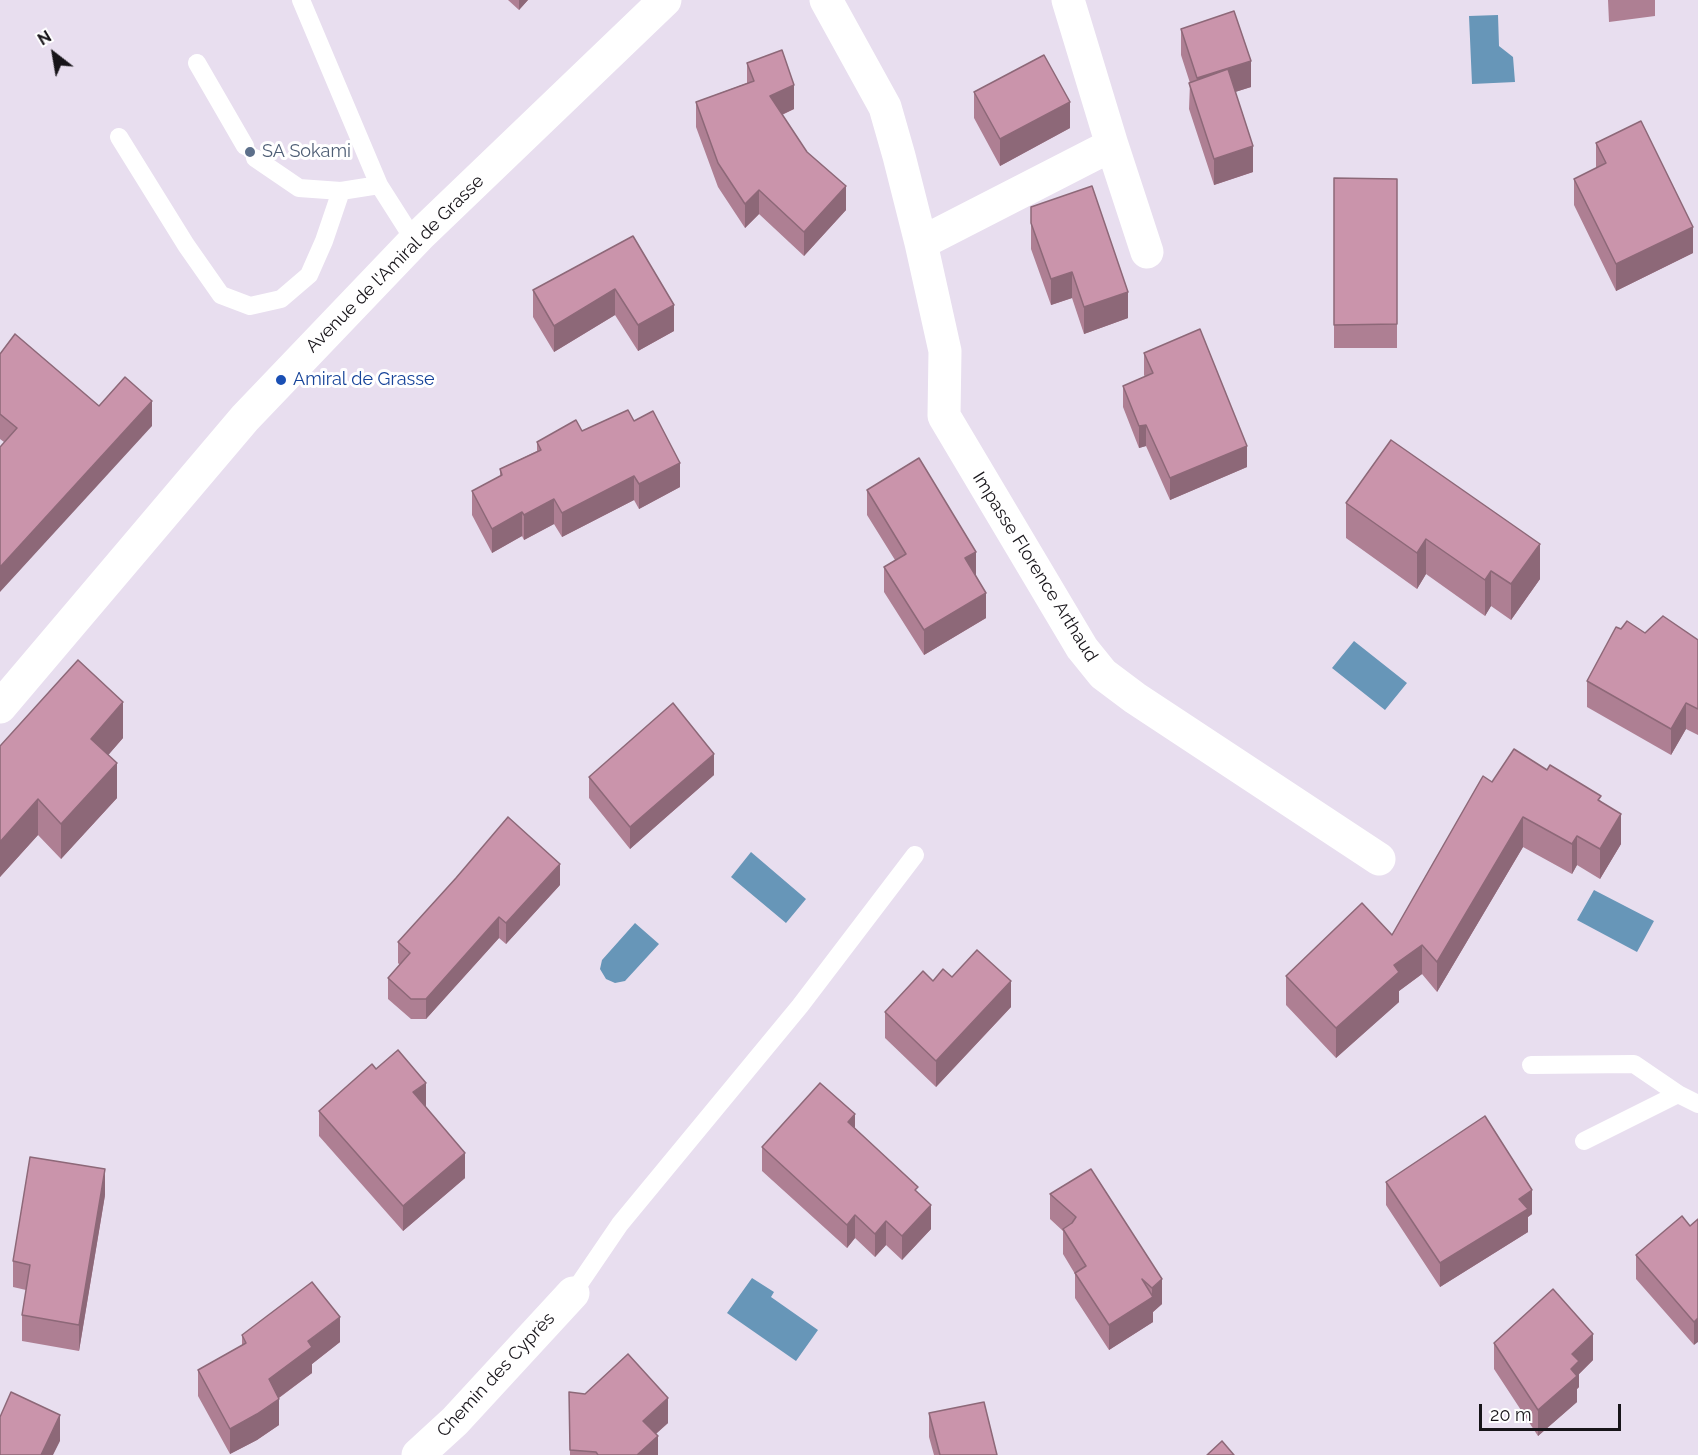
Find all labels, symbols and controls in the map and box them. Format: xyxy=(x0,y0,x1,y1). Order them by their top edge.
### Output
north arrow xyxy=(24,24,84,84)
text: N xyxy=(34,27,55,49)
place label: SA Sokami xyxy=(262,141,351,163)
marker: SA Sokami xyxy=(243,145,257,159)
street label: Avenue de l'Amiral de Grasse xyxy=(302,171,488,357)
place label: Amiral de Grasse xyxy=(293,369,434,391)
marker: Amiral de Grasse xyxy=(274,373,288,387)
street label: Impasse Florence Arthaud xyxy=(968,468,1102,666)
street label: Chemin des Cyprès xyxy=(433,1308,559,1442)
scale bar xyxy=(1482,1392,1624,1430)
text: 20 m xyxy=(1490,1404,1532,1425)

